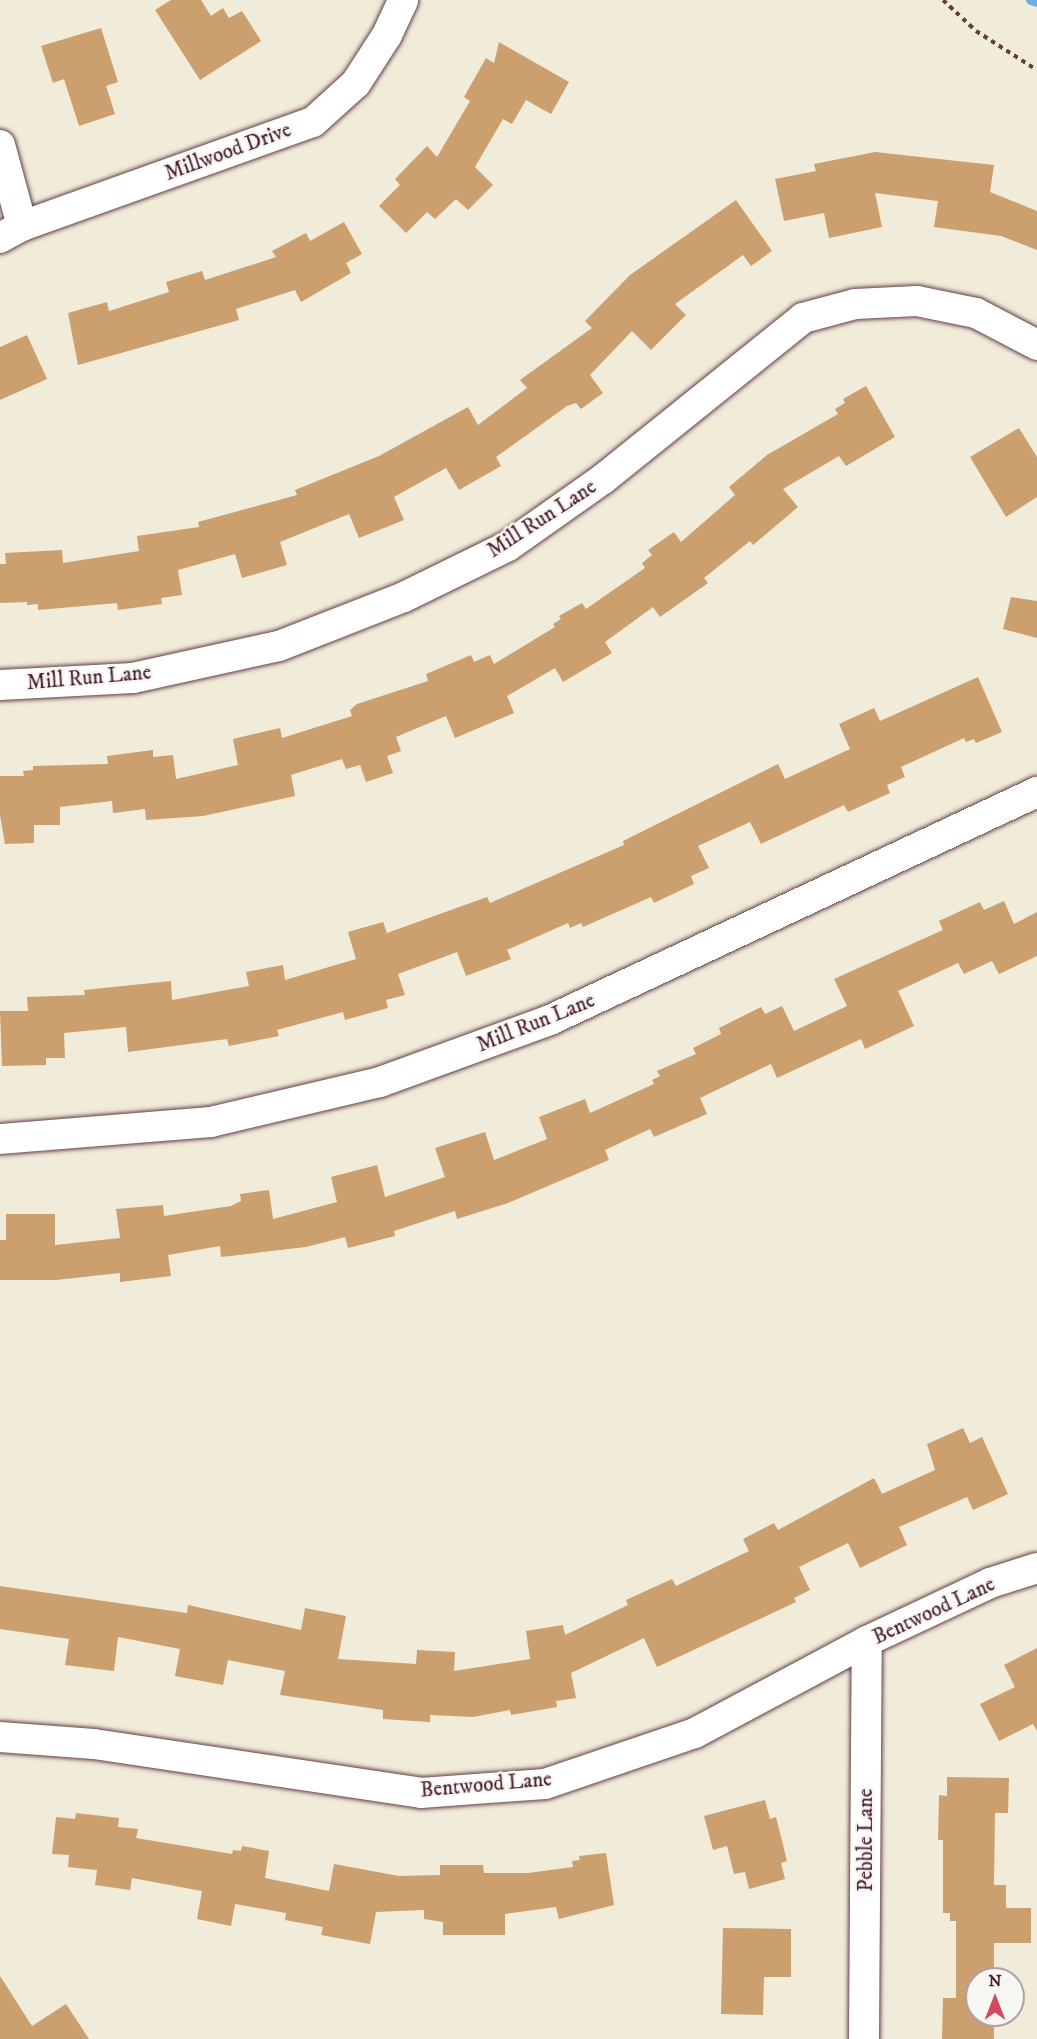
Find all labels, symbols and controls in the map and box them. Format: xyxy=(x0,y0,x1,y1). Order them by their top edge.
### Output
street label: Millwood Drive xyxy=(161,117,295,187)
street label: Mill Run Lane xyxy=(483,474,601,564)
street label: Mill Run Lane xyxy=(26,660,152,696)
street label: Mill Run Lane xyxy=(473,988,599,1058)
street label: Bentwood Lane xyxy=(869,1572,999,1650)
street label: Bentwood Lane xyxy=(419,1767,553,1803)
street label: Pebble Lane xyxy=(853,1788,879,1892)
north arrow xyxy=(965,1967,1025,2027)
text: N xyxy=(988,1971,1002,1991)

